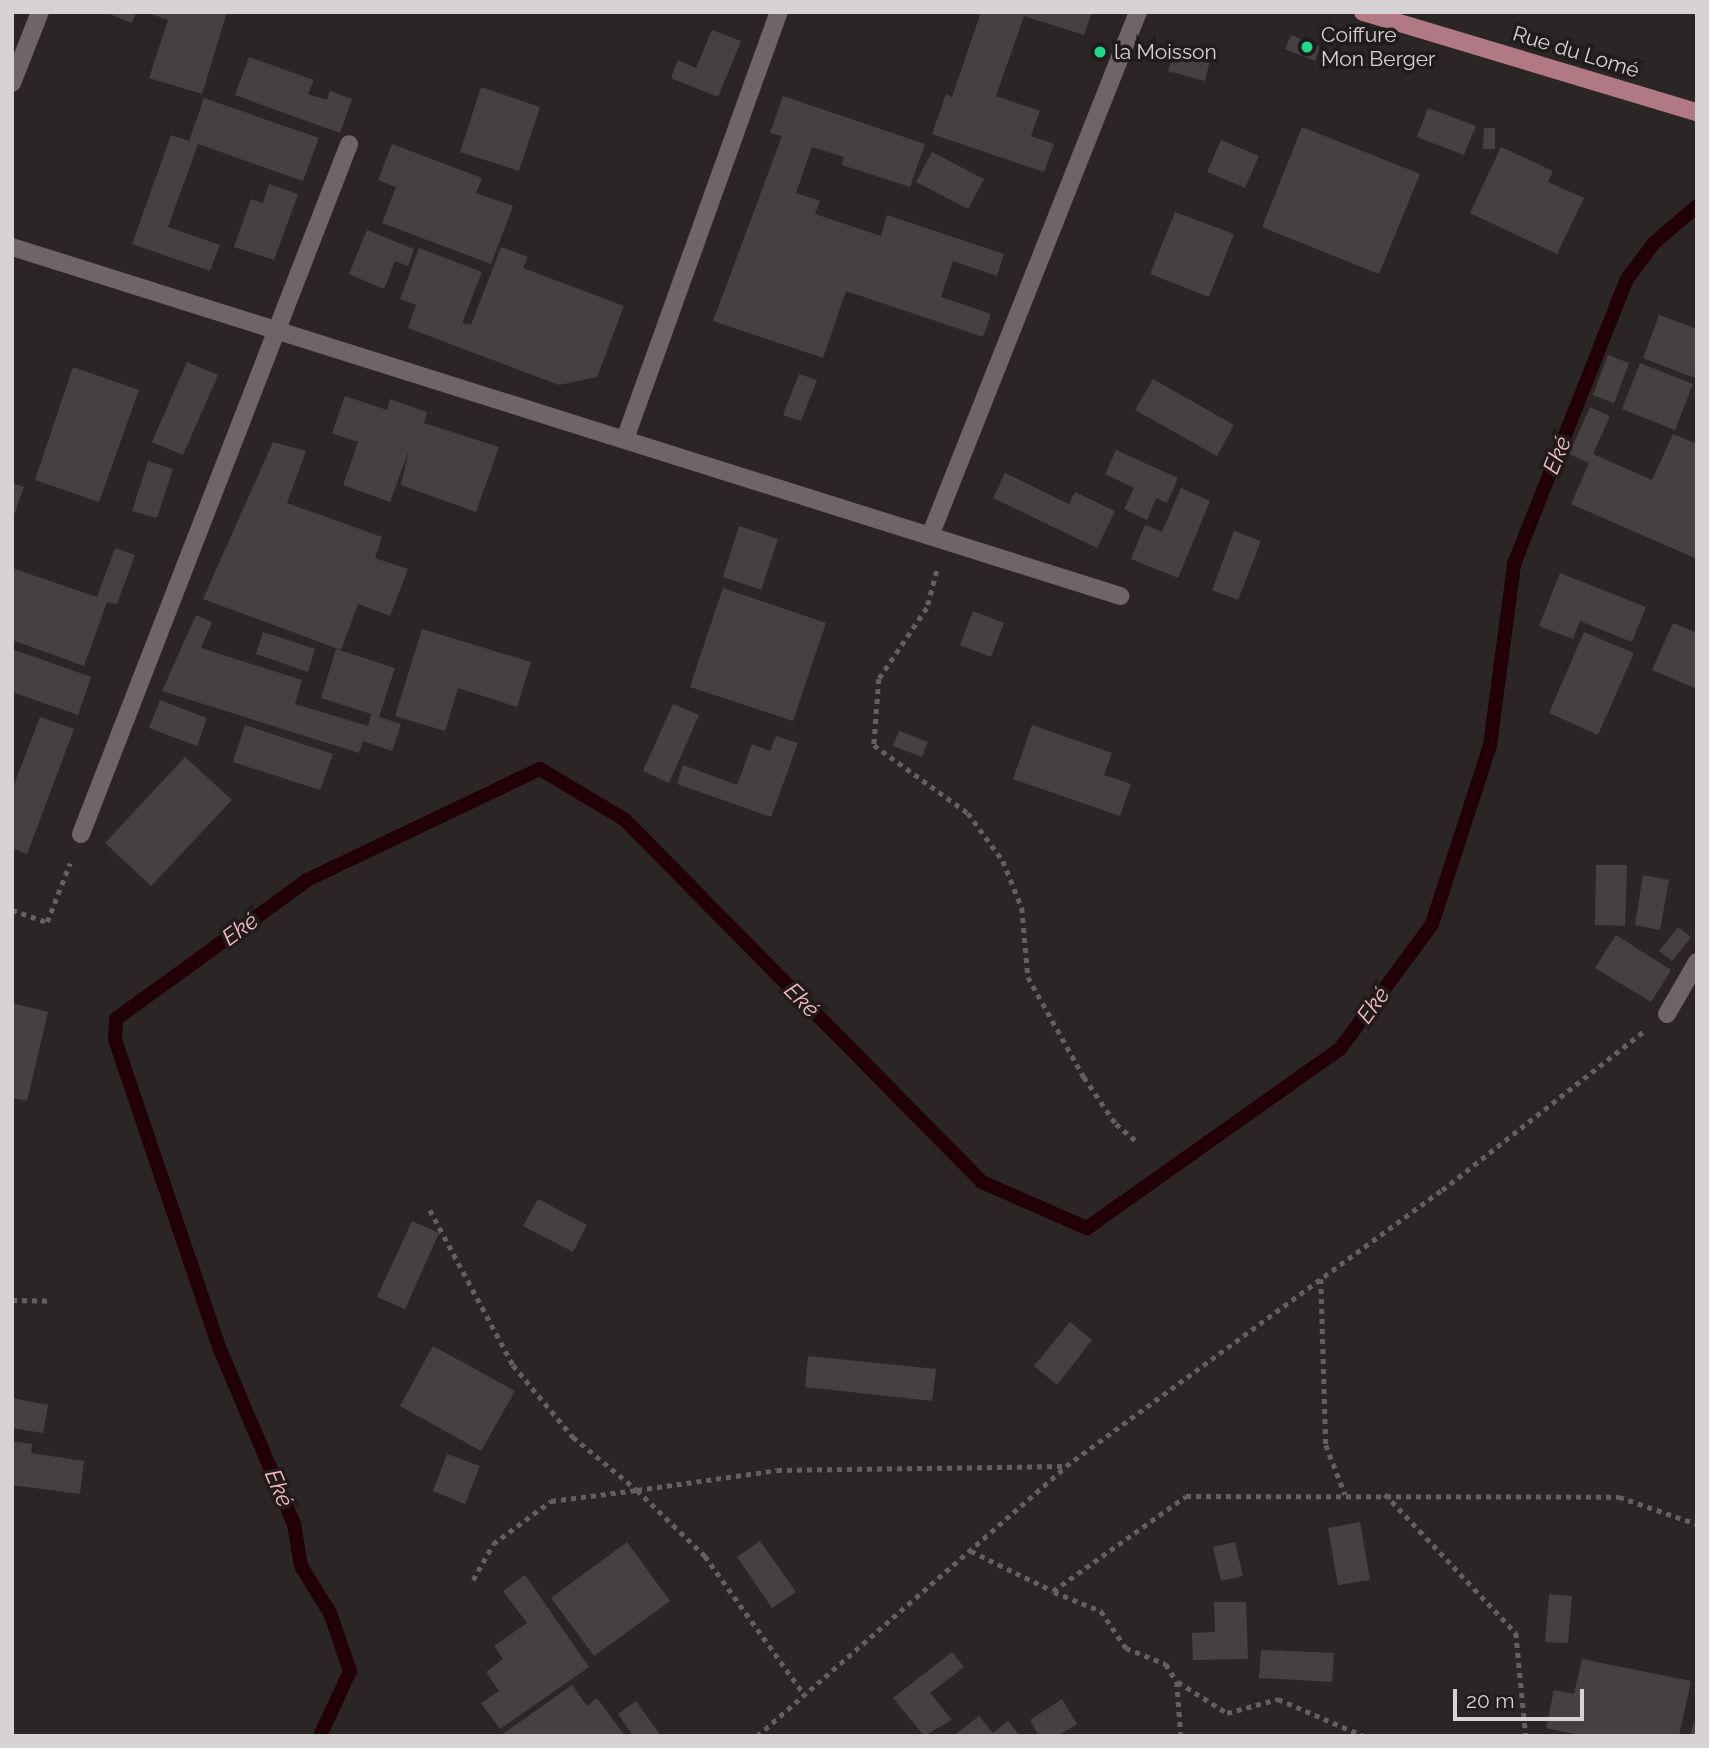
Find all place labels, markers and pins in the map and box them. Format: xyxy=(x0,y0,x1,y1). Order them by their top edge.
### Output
place label: Coiffure Mon Berger xyxy=(1321,22,1435,72)
place label: la Moisson xyxy=(1114,39,1217,65)
marker: Coiffure Mon Berger xyxy=(1299,39,1315,55)
marker: la Moisson xyxy=(1092,44,1108,60)

